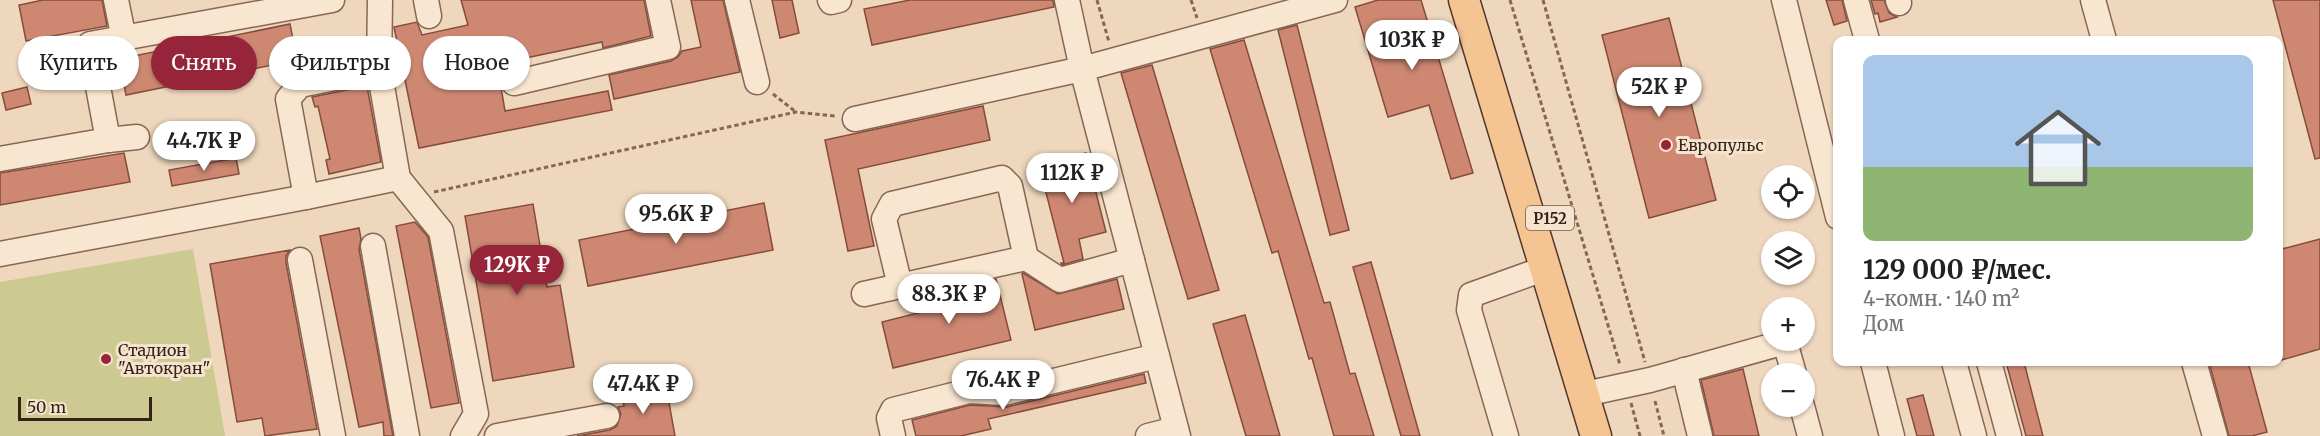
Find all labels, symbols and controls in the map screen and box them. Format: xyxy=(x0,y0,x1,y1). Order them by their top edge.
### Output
pin: 103K ₽ xyxy=(1363,20,1461,71)
text: 103K ₽ xyxy=(1379,27,1445,52)
chip: Купить xyxy=(18,36,139,90)
chip: Снять xyxy=(151,36,257,90)
chip: Фильтры xyxy=(269,36,411,90)
chip: Новое xyxy=(423,36,530,90)
pin: 52K ₽ xyxy=(1617,67,1701,118)
text: 52K ₽ xyxy=(1631,74,1687,99)
icon: home xyxy=(2004,94,2112,202)
pin: 44.7K ₽ xyxy=(149,121,259,172)
text: 44.7K ₽ xyxy=(166,128,242,153)
place label: Европульс xyxy=(1678,135,1764,155)
marker: Европульс xyxy=(1659,138,1673,152)
pin: 112K ₽ xyxy=(1023,153,1121,204)
text: 112K ₽ xyxy=(1040,160,1104,185)
map controls xyxy=(1761,165,1815,417)
button: locate xyxy=(1761,165,1815,219)
pin: 95.6K ₽ xyxy=(621,194,731,245)
text: 95.6K ₽ xyxy=(639,201,713,226)
road number: Р152 xyxy=(1526,206,1574,230)
button: layers xyxy=(1761,231,1815,285)
pin: 129K ₽ xyxy=(468,245,566,296)
text: 129K ₽ xyxy=(484,252,550,277)
text: 129 000 ₽/мес. xyxy=(1863,253,2052,286)
pin: 88.3K ₽ xyxy=(894,274,1004,325)
text: 88.3K ₽ xyxy=(911,281,987,306)
text: 4-комн. · 140 m² xyxy=(1863,286,2019,311)
button: + xyxy=(1761,297,1815,351)
text: Дом xyxy=(1863,311,1904,336)
place label: Стадион "Автокран" xyxy=(118,340,210,378)
marker: Стадион "Автокран" xyxy=(99,352,113,366)
pin: 76.4K ₽ xyxy=(948,360,1058,411)
button: − xyxy=(1761,363,1815,417)
pin: 47.4K ₽ xyxy=(588,364,698,415)
text: 76.4K ₽ xyxy=(966,367,1040,392)
text: 47.4K ₽ xyxy=(607,371,679,396)
scale bar xyxy=(18,394,152,422)
text: 50 m xyxy=(27,397,66,417)

